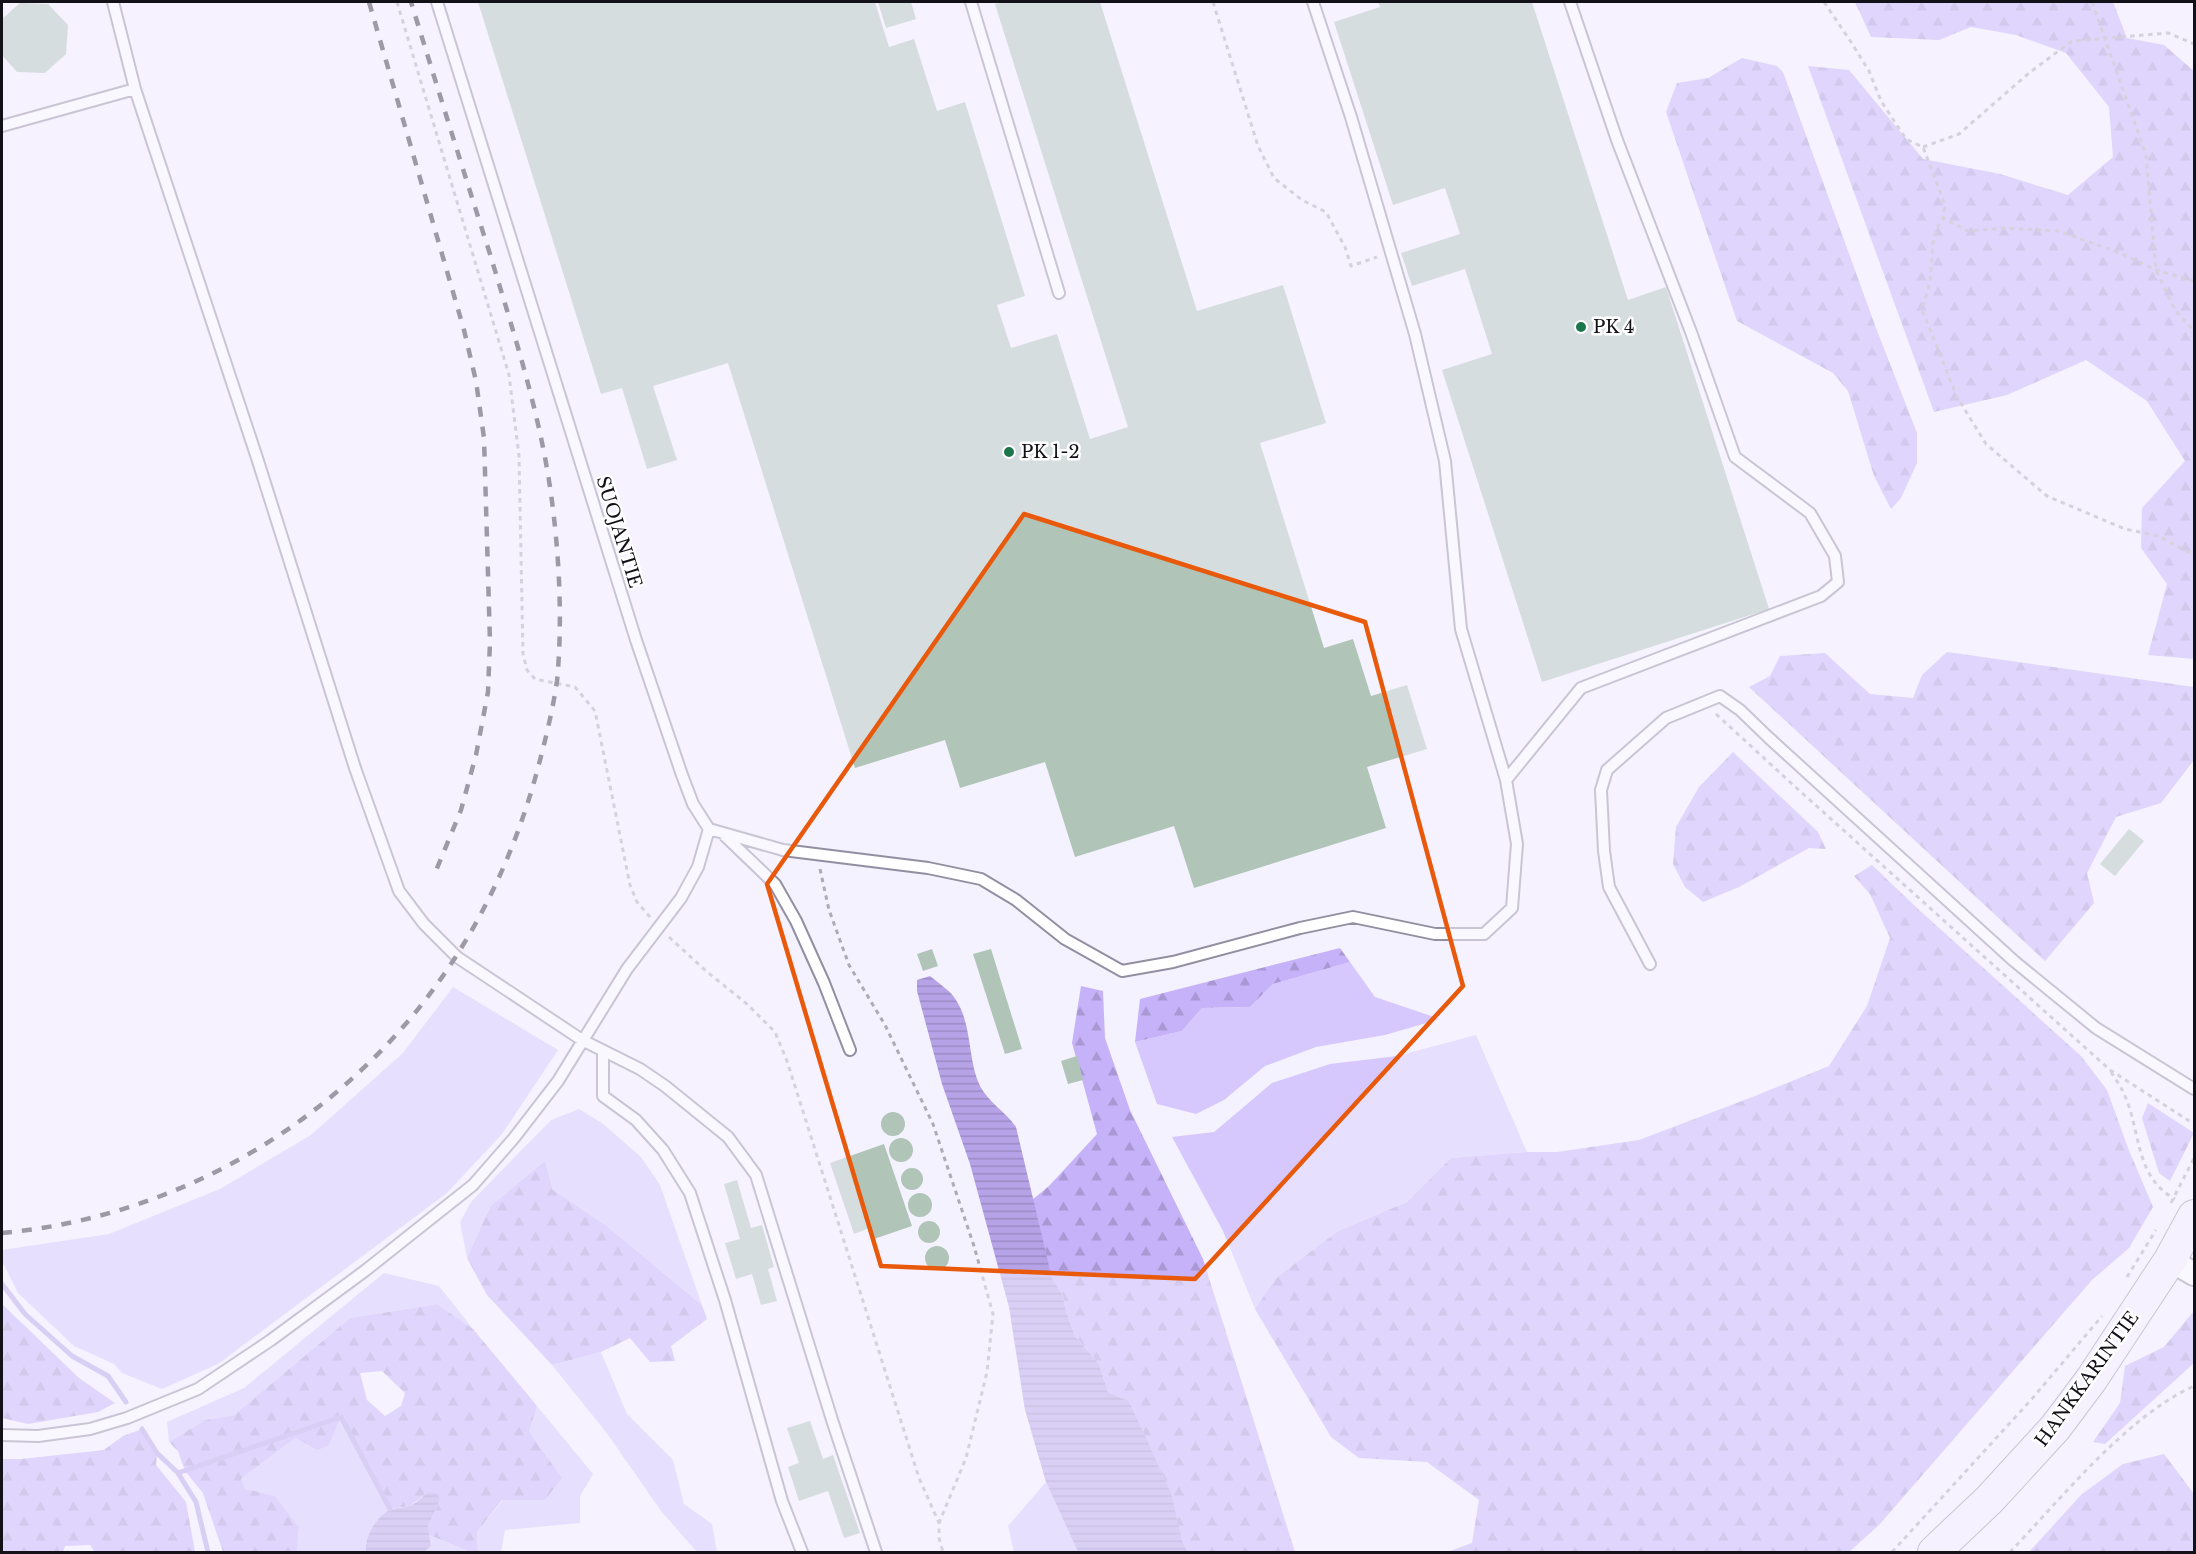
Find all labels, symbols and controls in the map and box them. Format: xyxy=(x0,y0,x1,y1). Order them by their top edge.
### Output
place label: PK 4 xyxy=(1593,316,1635,338)
marker: PK 4 xyxy=(1574,320,1588,334)
place label: PK 1-2 xyxy=(1021,441,1080,463)
marker: PK 1-2 xyxy=(1002,445,1016,459)
street label: SUOJANTIE xyxy=(592,473,646,591)
street label: HANKKARINTIE xyxy=(2031,1307,2143,1451)

